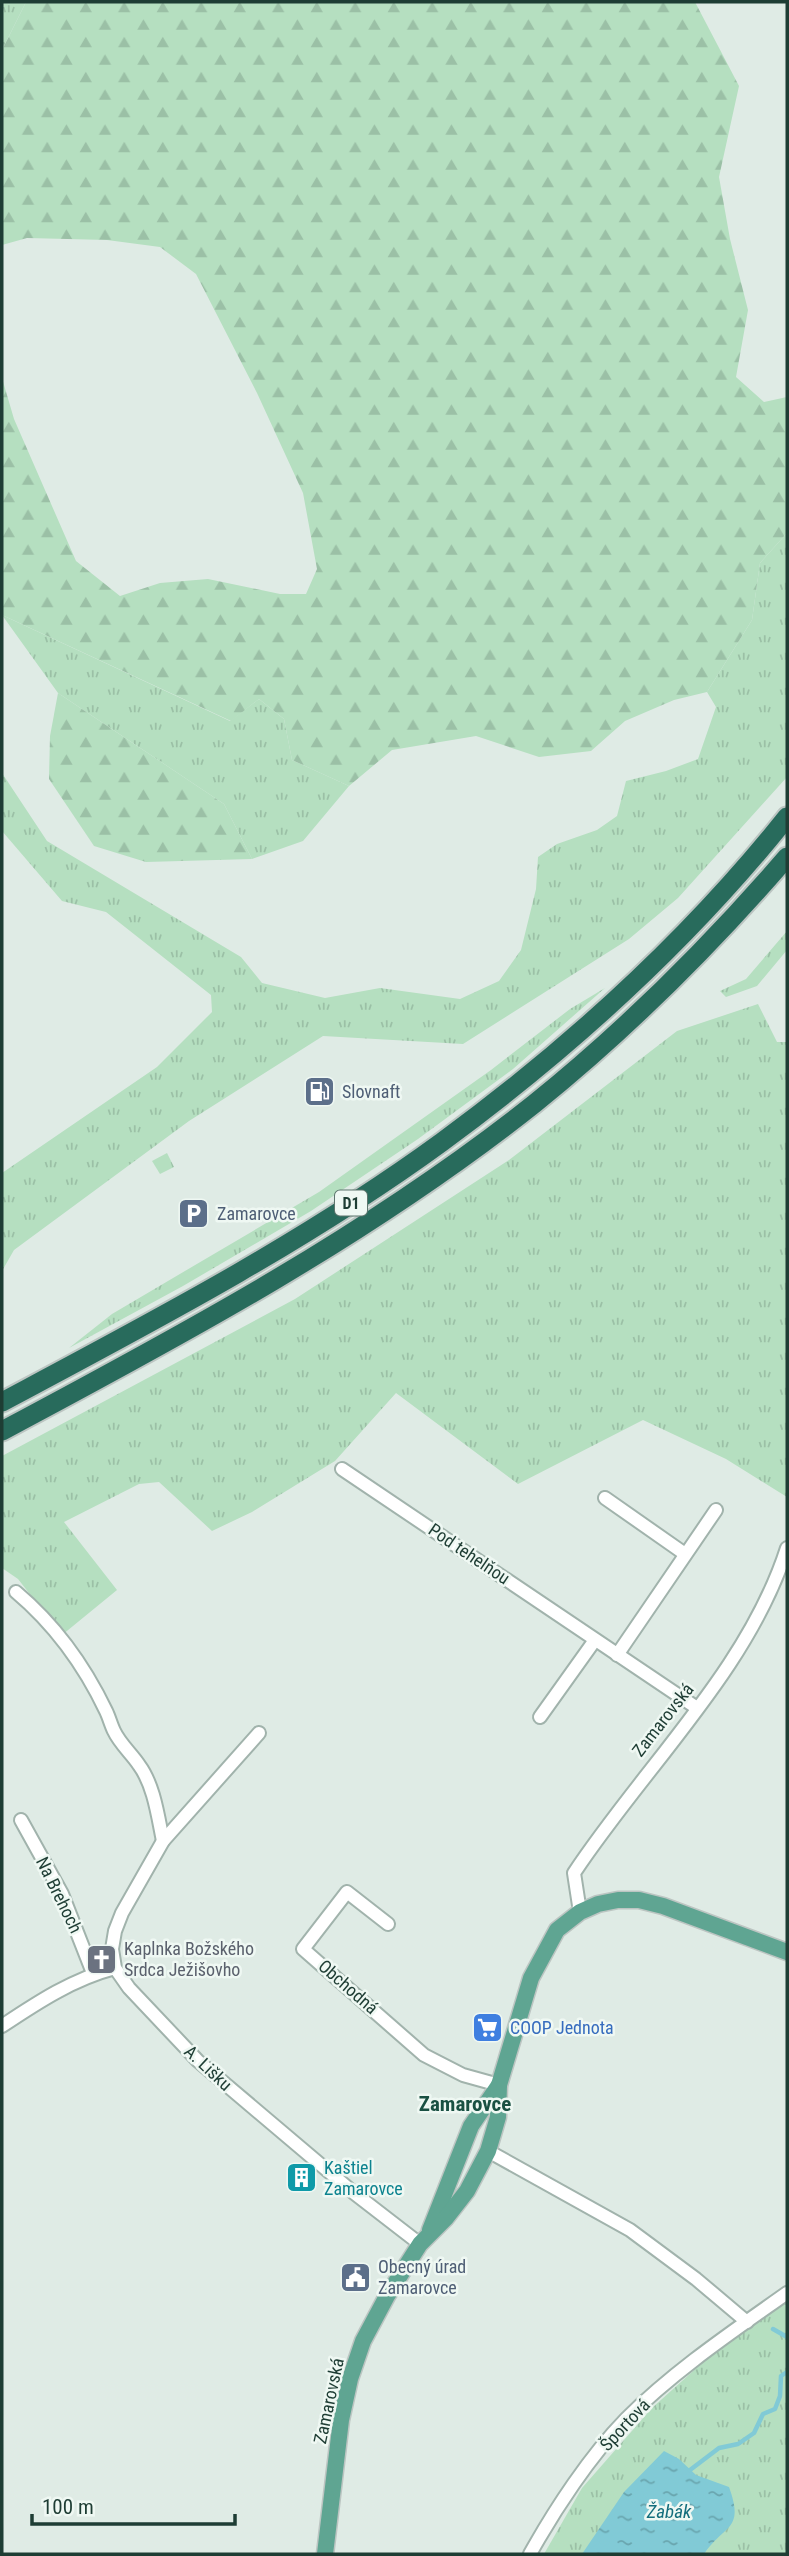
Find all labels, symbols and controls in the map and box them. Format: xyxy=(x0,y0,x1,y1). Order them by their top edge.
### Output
fuel station icon: Slovnaft xyxy=(302,1075,336,1109)
place label: Slovnaft xyxy=(342,1081,400,1102)
road number: D1 xyxy=(335,1190,367,1216)
parking icon: Zamarovce xyxy=(177,1197,211,1231)
place label: Zamarovce xyxy=(217,1203,296,1224)
street label: Pod tehelňou xyxy=(425,1519,514,1588)
street label: Zamarovská xyxy=(628,1679,698,1760)
street label: Na Brehoch xyxy=(32,1853,87,1936)
place label: Kaplnka Božského Srdca Ježišovho xyxy=(124,1938,254,1980)
church icon: Kaplnka Božského Srdca Ježišovho xyxy=(84,1942,118,1976)
street label: Obchodná xyxy=(314,1955,382,2018)
supermarket icon: COOP Jednota xyxy=(470,2011,504,2045)
place label: COOP Jednota xyxy=(510,2017,614,2038)
street label: A. Lišku xyxy=(180,2041,236,2095)
district label: Zamarovce xyxy=(419,2092,511,2116)
place label: Kaštiel Zamarovce xyxy=(324,2157,403,2199)
building icon: Kaštiel Zamarovce xyxy=(284,2161,318,2195)
place label: Obecný úrad Zamarovce xyxy=(378,2256,466,2298)
public building icon: Obecný úrad Zamarovce xyxy=(338,2260,372,2294)
street label: Zamarovská xyxy=(309,2356,348,2446)
street label: Športová xyxy=(595,2394,654,2455)
scale bar xyxy=(32,2482,234,2526)
text: 100 m xyxy=(42,2495,94,2519)
water label: Žabák xyxy=(646,2500,692,2523)

